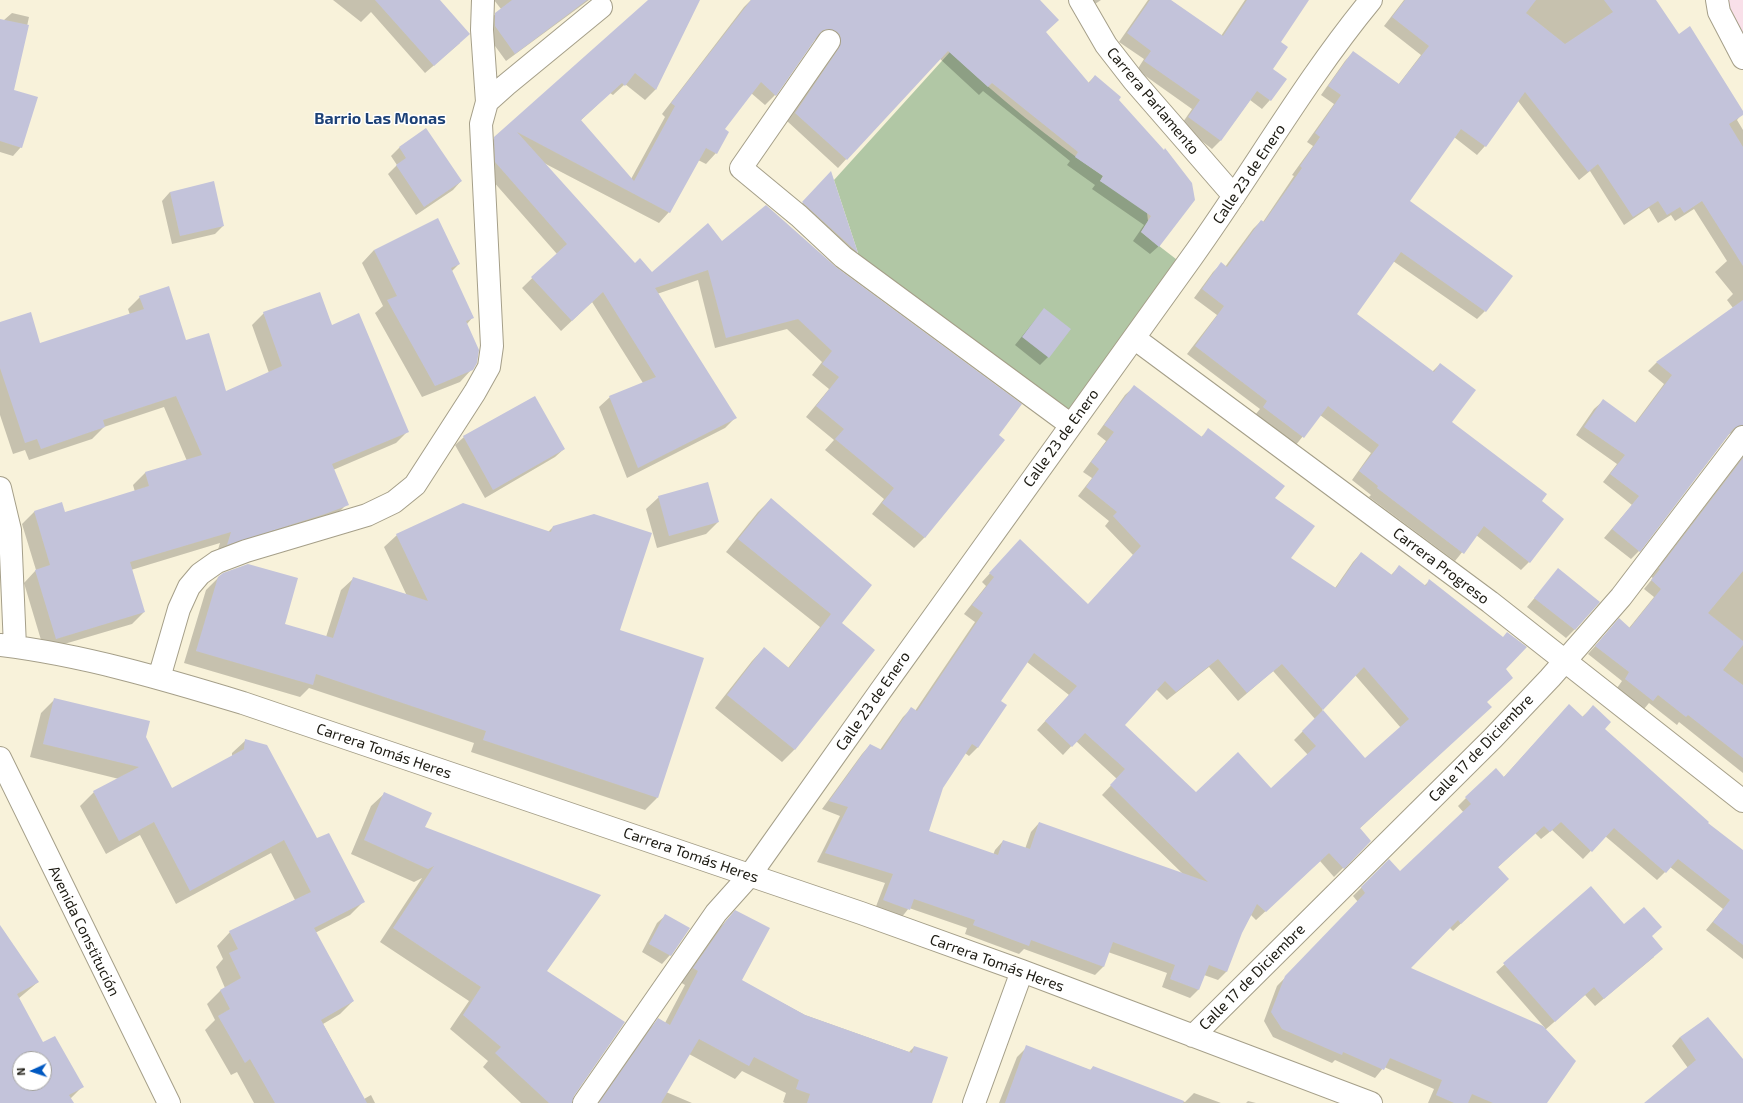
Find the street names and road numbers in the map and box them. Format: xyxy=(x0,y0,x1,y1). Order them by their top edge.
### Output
street label: Carrera Parlamento xyxy=(1103,44,1203,158)
street label: Calle 23 de Enero xyxy=(1209,121,1289,227)
street label: Calle 23 de Enero xyxy=(1019,385,1103,491)
street label: Carrera Progreso xyxy=(1389,524,1493,608)
street label: Calle 23 de Enero xyxy=(832,648,914,754)
street label: Calle 17 de Diciembre xyxy=(1425,691,1537,805)
street label: Carrera Tomás Heres xyxy=(314,719,454,783)
street label: Carrera Tomás Heres xyxy=(621,823,761,887)
street label: Avenida Constitución xyxy=(45,863,123,999)
street label: Calle 17 de Diciembre xyxy=(1195,920,1309,1034)
street label: Carrera Tomás Heres xyxy=(927,930,1067,996)

